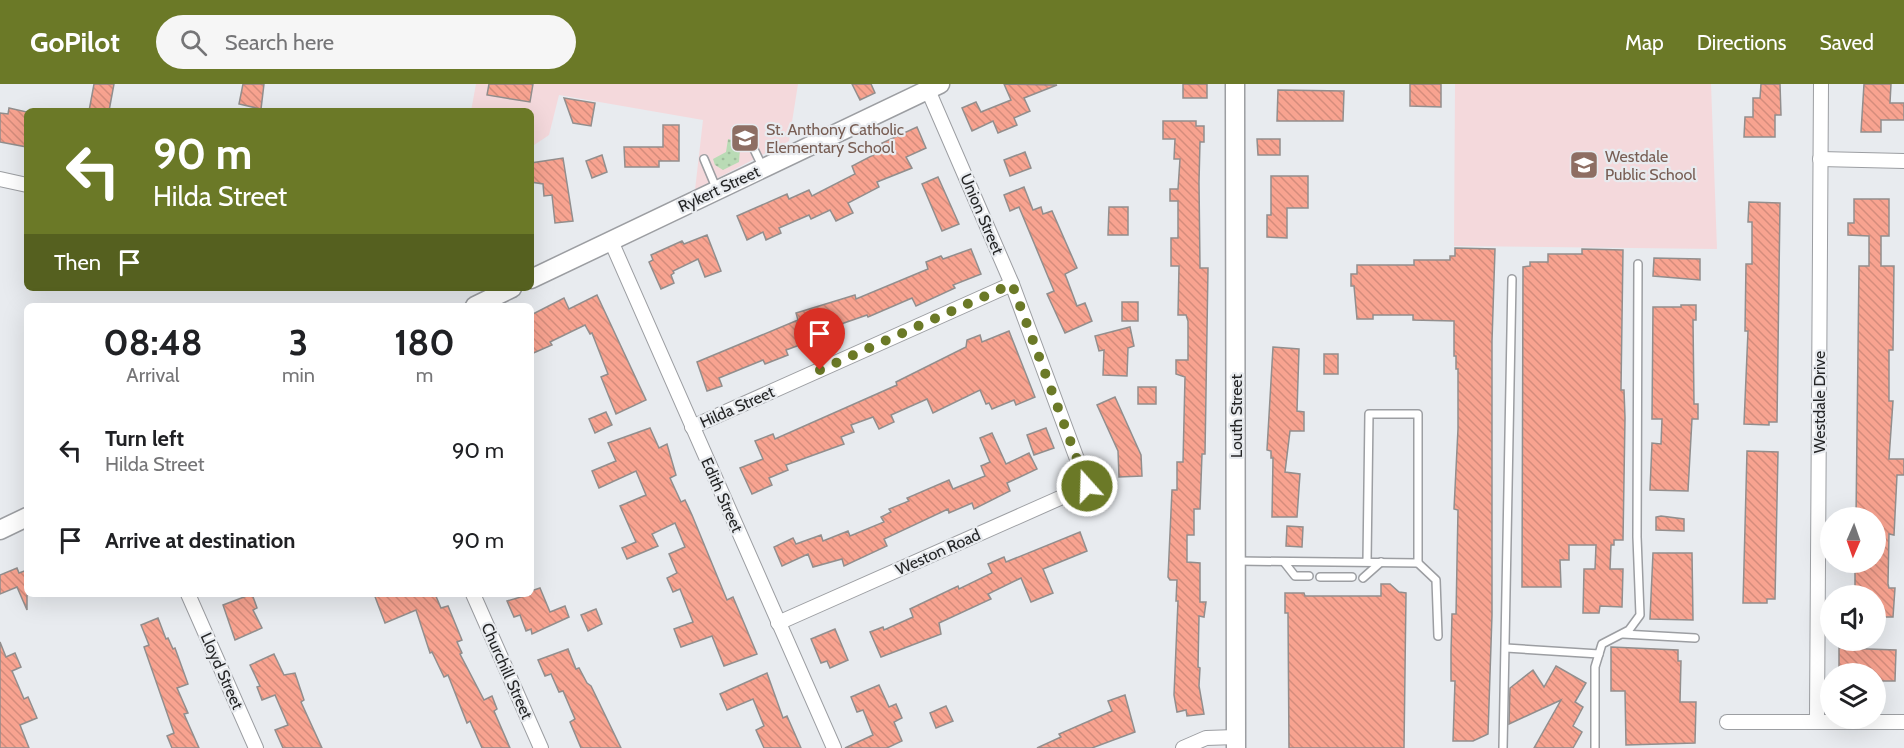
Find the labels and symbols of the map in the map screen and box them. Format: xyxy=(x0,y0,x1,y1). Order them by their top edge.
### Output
place label: St. Anthony Catholic Elementary School xyxy=(766,120,904,157)
school or university icon: St. Anthony Catholic Elementary School xyxy=(729,122,761,154)
place label: Westdale Public School xyxy=(1605,147,1696,184)
school or university icon: Westdale Public School xyxy=(1568,149,1600,181)
street label: Rykert Street xyxy=(675,162,763,216)
street label: Union Street xyxy=(956,171,1008,258)
pin xyxy=(794,308,845,370)
street label: Westdale Drive xyxy=(1810,351,1829,453)
street label: Louth Street xyxy=(1227,373,1246,458)
street label: Hilda Street xyxy=(697,382,778,432)
position arrow xyxy=(1055,454,1119,518)
street label: Edith Street xyxy=(697,455,747,536)
north arrow xyxy=(1820,507,1886,573)
street label: Weston Road xyxy=(893,525,983,579)
street label: Churchill Street xyxy=(477,620,537,723)
street label: Lloyd Street xyxy=(197,630,248,713)

